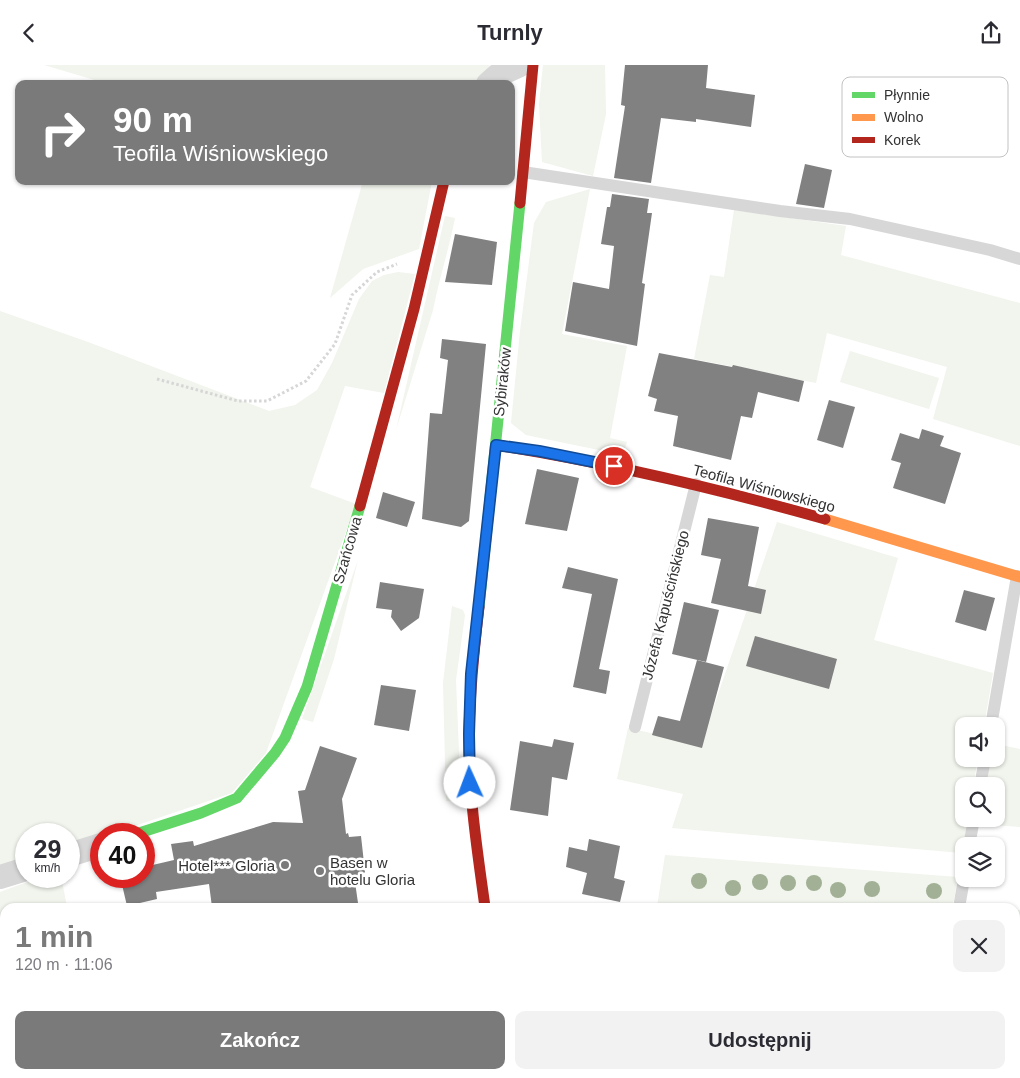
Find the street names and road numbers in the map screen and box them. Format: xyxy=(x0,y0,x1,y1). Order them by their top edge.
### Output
street label: Sybiraków xyxy=(490,347,514,417)
street label: Teofila Wiśniowskiego xyxy=(691,461,837,515)
street label: Szańcowa xyxy=(329,514,365,586)
street label: Józefa Kapuścińskiego xyxy=(638,529,692,681)

